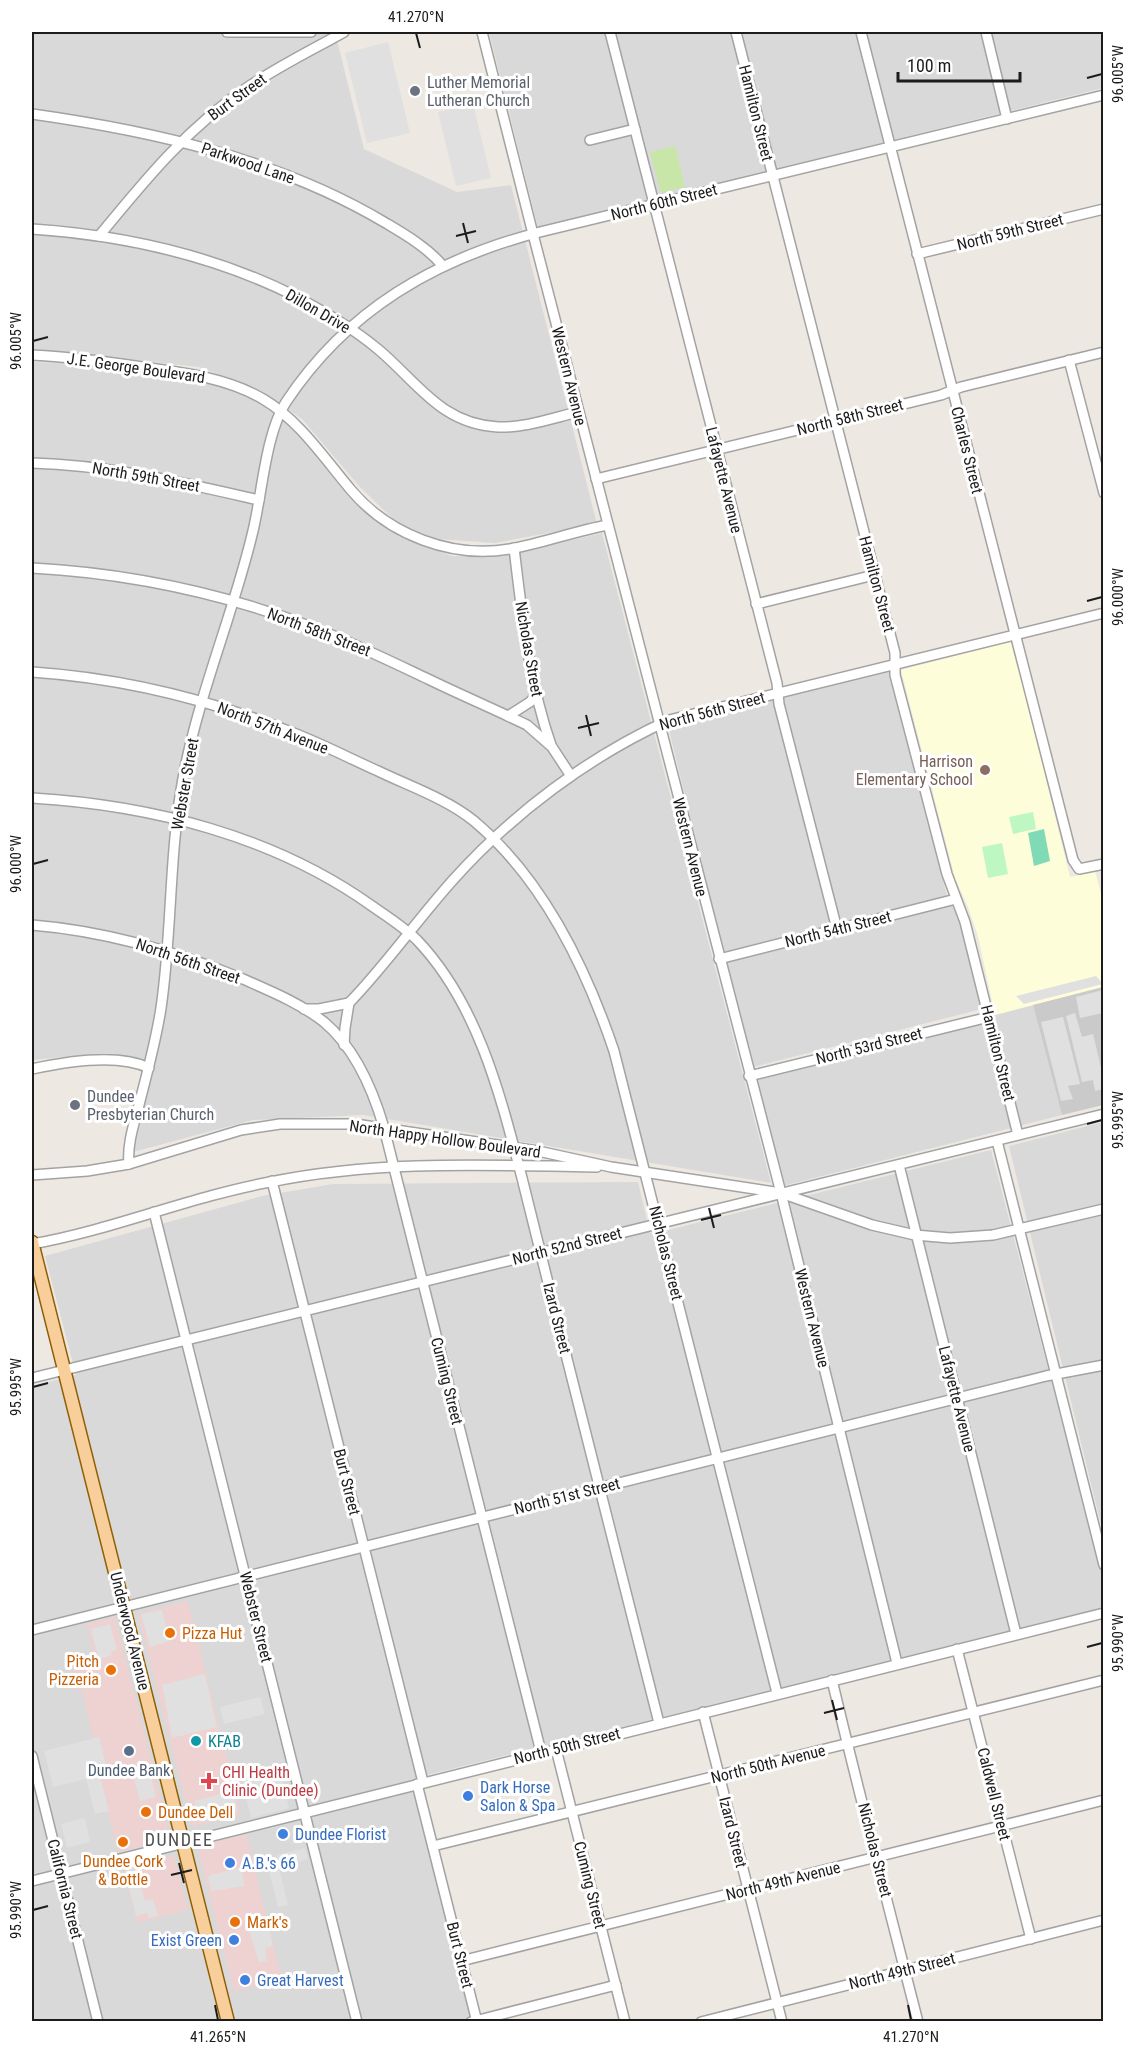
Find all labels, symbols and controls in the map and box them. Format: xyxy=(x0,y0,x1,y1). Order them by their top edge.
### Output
text: 41.270°N xyxy=(388,8,444,26)
text: 96.005°W xyxy=(1109,44,1127,103)
scale bar xyxy=(898,45,1020,83)
text: 100 m xyxy=(907,55,951,76)
street label: Hamilton Street xyxy=(735,63,777,163)
street label: Burt Street xyxy=(204,69,270,125)
place label: Luther Memorial Lutheran Church xyxy=(427,73,530,110)
marker: Luther Memorial Lutheran Church xyxy=(408,84,422,98)
street label: Parkwood Lane xyxy=(199,138,297,188)
street label: North 60th Street xyxy=(609,180,719,224)
street label: North 59th Street xyxy=(955,210,1065,254)
street label: Dillon Drive xyxy=(282,285,354,337)
text: 96.005°W xyxy=(7,311,25,370)
street label: Western Avenue xyxy=(548,325,590,427)
street label: J.E. George Boulevard xyxy=(66,349,206,387)
street label: North 58th Street xyxy=(795,395,905,439)
street label: Charles Street xyxy=(947,405,987,496)
street label: Lafayette Avenue xyxy=(702,425,746,535)
street label: North 59th Street xyxy=(91,458,201,496)
street label: Hamilton Street xyxy=(855,534,899,634)
text: 96.000°W xyxy=(1109,567,1127,626)
street label: Nicholas Street xyxy=(511,600,547,698)
street label: North 58th Street xyxy=(265,604,373,660)
street label: North 56th Street xyxy=(657,688,767,734)
street label: North 57th Avenue xyxy=(215,698,331,758)
street label: Webster Street xyxy=(168,736,202,831)
place label: Harrison Elementary School xyxy=(856,752,973,789)
marker: Harrison Elementary School xyxy=(978,763,992,777)
street label: Western Avenue xyxy=(669,796,711,898)
text: 96.000°W xyxy=(7,834,25,893)
street label: North 54th Street xyxy=(783,907,893,951)
street label: North 56th Street xyxy=(133,934,243,988)
street label: Hamilton Street xyxy=(977,1003,1019,1103)
street label: North 53rd Street xyxy=(814,1024,924,1068)
place label: Dundee Presbyterian Church xyxy=(87,1087,214,1124)
text: 95.995°W xyxy=(1109,1090,1127,1149)
marker: Dundee Presbyterian Church xyxy=(68,1098,82,1112)
street label: North Happy Hollow Boulevard xyxy=(348,1116,542,1162)
street label: Nicholas Street xyxy=(645,1204,687,1302)
street label: North 52nd Street xyxy=(510,1223,624,1269)
street label: Western Avenue xyxy=(791,1267,833,1369)
street label: Izard Street xyxy=(539,1281,575,1356)
street label: Cuming Street xyxy=(427,1335,467,1427)
street label: Lafayette Avenue xyxy=(935,1344,979,1454)
text: 95.995°W xyxy=(7,1357,25,1416)
street label: Burt Street xyxy=(330,1447,364,1517)
street label: North 51st Street xyxy=(512,1474,622,1518)
street label: Underwood Avenue xyxy=(106,1570,154,1692)
street label: Webster Street xyxy=(236,1570,277,1665)
text: 95.990°W xyxy=(1109,1613,1127,1672)
place label: Pizza Hut xyxy=(182,1624,243,1643)
marker: Pizza Hut xyxy=(163,1626,177,1640)
place label: Pitch Pizzeria xyxy=(49,1652,99,1689)
marker: Pitch Pizzeria xyxy=(104,1663,118,1677)
street label: North 50th Street xyxy=(512,1724,622,1768)
place label: KFAB xyxy=(208,1732,241,1751)
marker: KFAB xyxy=(189,1734,203,1748)
street label: North 50th Avenue xyxy=(709,1741,827,1787)
marker: Dundee Bank xyxy=(122,1744,136,1758)
street label: Caldwell Street xyxy=(973,1746,1015,1843)
place label: Dundee Bank xyxy=(88,1761,171,1780)
place label: CHI Health Clinic (Dundee) xyxy=(222,1763,319,1800)
marker: CHI Health Clinic (Dundee) xyxy=(200,1772,218,1790)
place label: Dark Horse Salon & Spa xyxy=(480,1778,555,1815)
marker: Dark Horse Salon & Spa xyxy=(461,1789,475,1803)
street label: Izard Street xyxy=(715,1795,751,1870)
street label: Nicholas Street xyxy=(854,1801,896,1899)
place label: Dundee Dell xyxy=(158,1803,233,1822)
marker: Dundee Dell xyxy=(139,1805,153,1819)
place label: Dundee Florist xyxy=(295,1825,386,1844)
marker: Dundee Florist xyxy=(276,1827,290,1841)
district label: DUNDEE xyxy=(145,1829,213,1850)
marker: Dundee Cork & Bottle xyxy=(116,1835,130,1849)
street label: California Street xyxy=(43,1837,87,1941)
street label: Cuming Street xyxy=(570,1839,610,1931)
place label: Dundee Cork & Bottle xyxy=(83,1852,164,1889)
place label: A.B.'s 66 xyxy=(242,1854,296,1873)
marker: A.B.'s 66 xyxy=(223,1856,237,1870)
street label: North 49th Avenue xyxy=(724,1858,842,1904)
text: 95.990°W xyxy=(7,1880,25,1939)
place label: Mark's xyxy=(247,1913,288,1932)
marker: Mark's xyxy=(228,1915,242,1929)
street label: Burt Street xyxy=(443,1920,477,1990)
place label: Exist Green xyxy=(151,1931,222,1950)
marker: Exist Green xyxy=(227,1933,241,1947)
street label: North 49th Street xyxy=(847,1949,957,1993)
place label: Great Harvest xyxy=(257,1971,344,1990)
marker: Great Harvest xyxy=(238,1973,252,1987)
text: 41.265°N xyxy=(190,2028,246,2046)
text: 41.270°N xyxy=(883,2028,939,2046)

